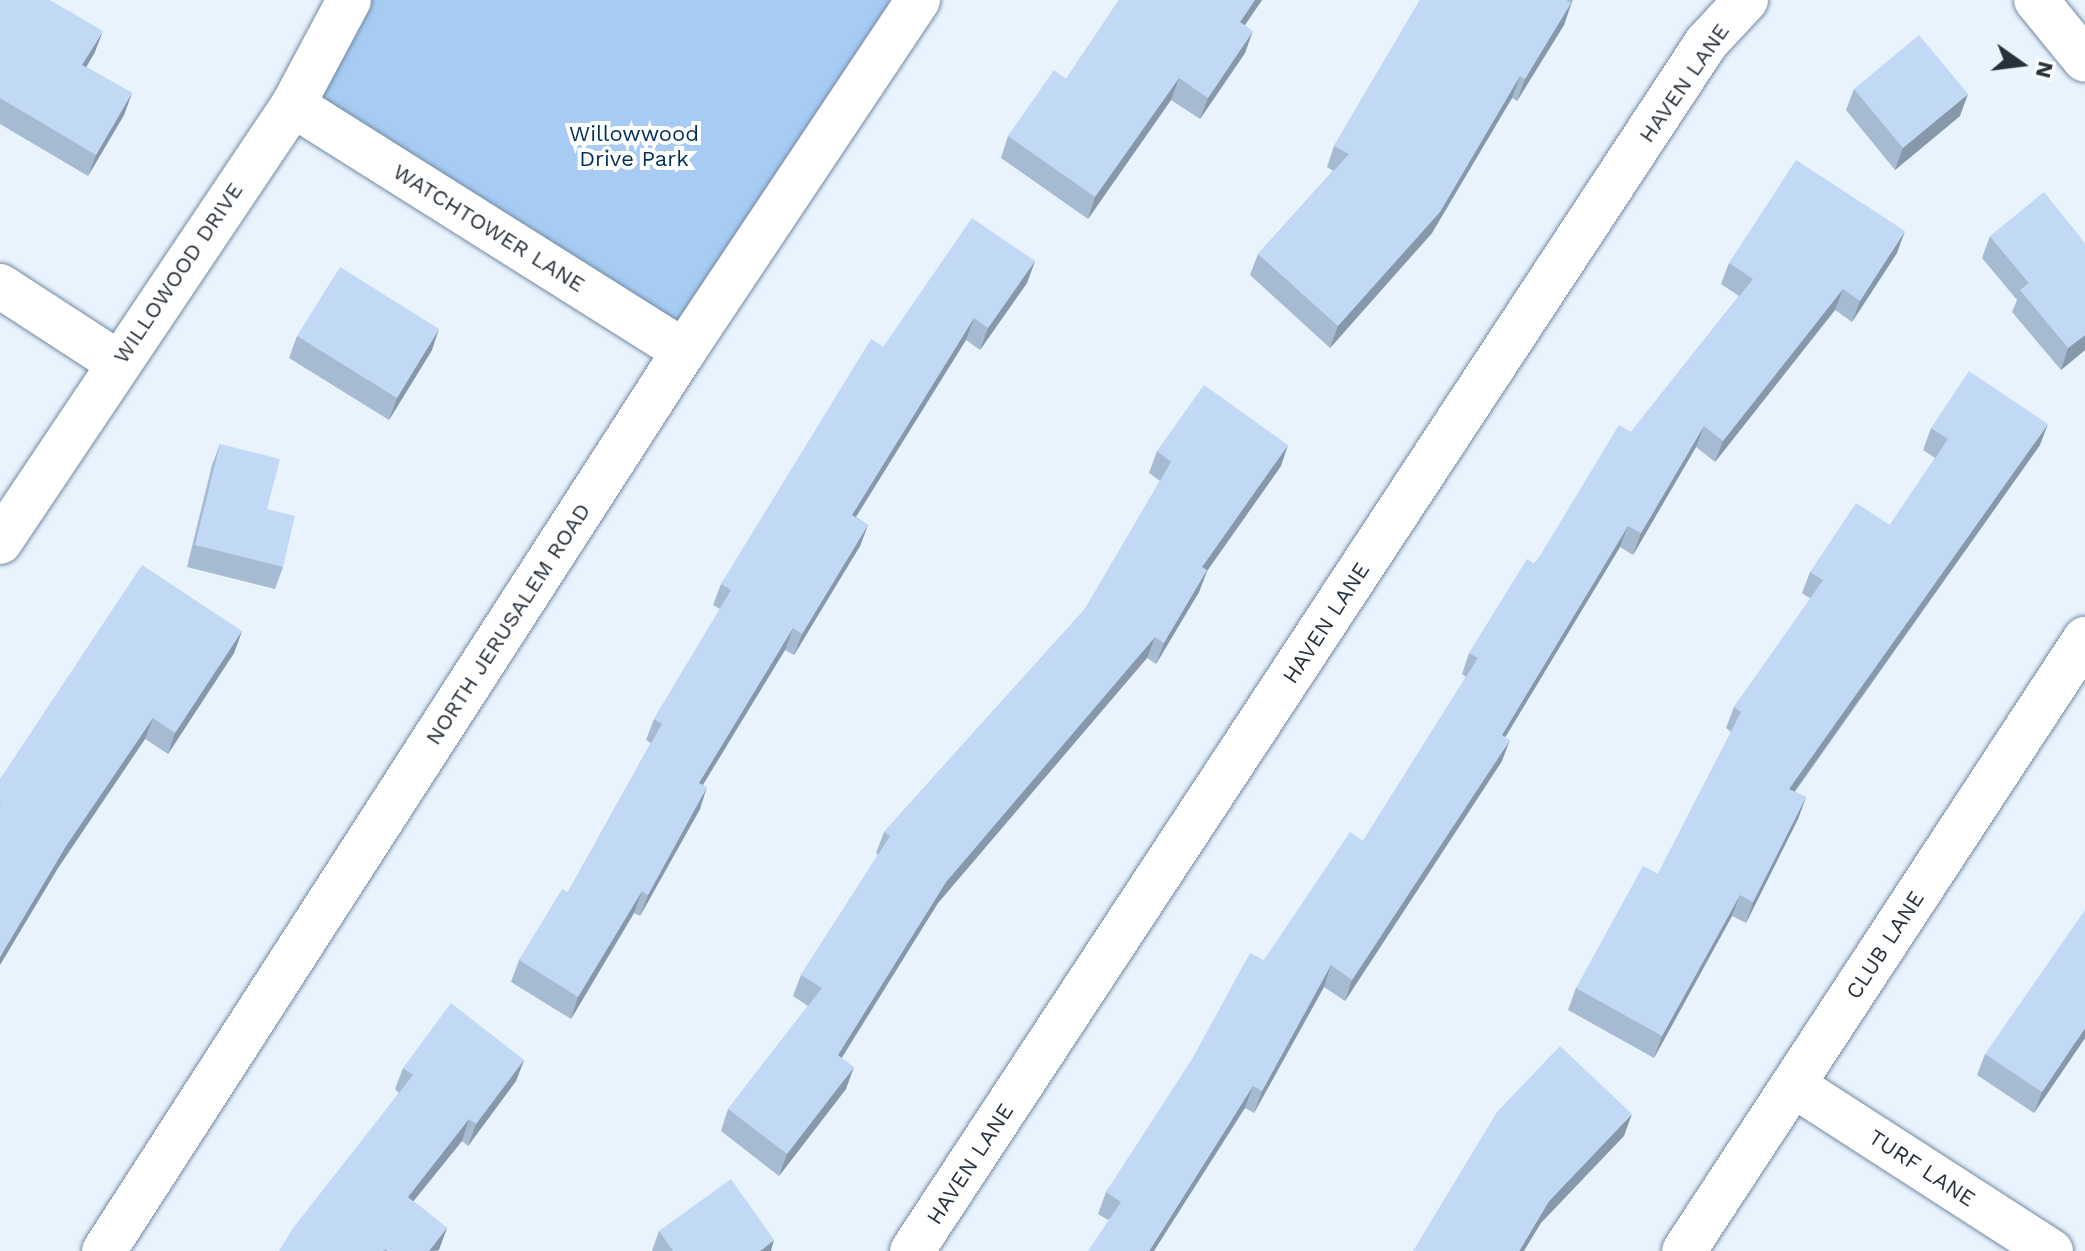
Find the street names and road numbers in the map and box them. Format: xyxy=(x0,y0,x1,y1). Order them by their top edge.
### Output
street label: HAVEN LANE xyxy=(1633,18,1735,148)
street label: WATCHTOWER LANE xyxy=(388,158,590,298)
street label: WILLOWOOD DRIVE xyxy=(108,178,248,368)
street label: NORTH JERUSALEM ROAD xyxy=(420,498,596,750)
street label: HAVEN LANE xyxy=(1277,557,1375,689)
street label: CLUB LANE xyxy=(1840,886,1930,1004)
street label: HAVEN LANE xyxy=(921,1098,1019,1230)
street label: TURF LANE xyxy=(1864,1124,1980,1212)

